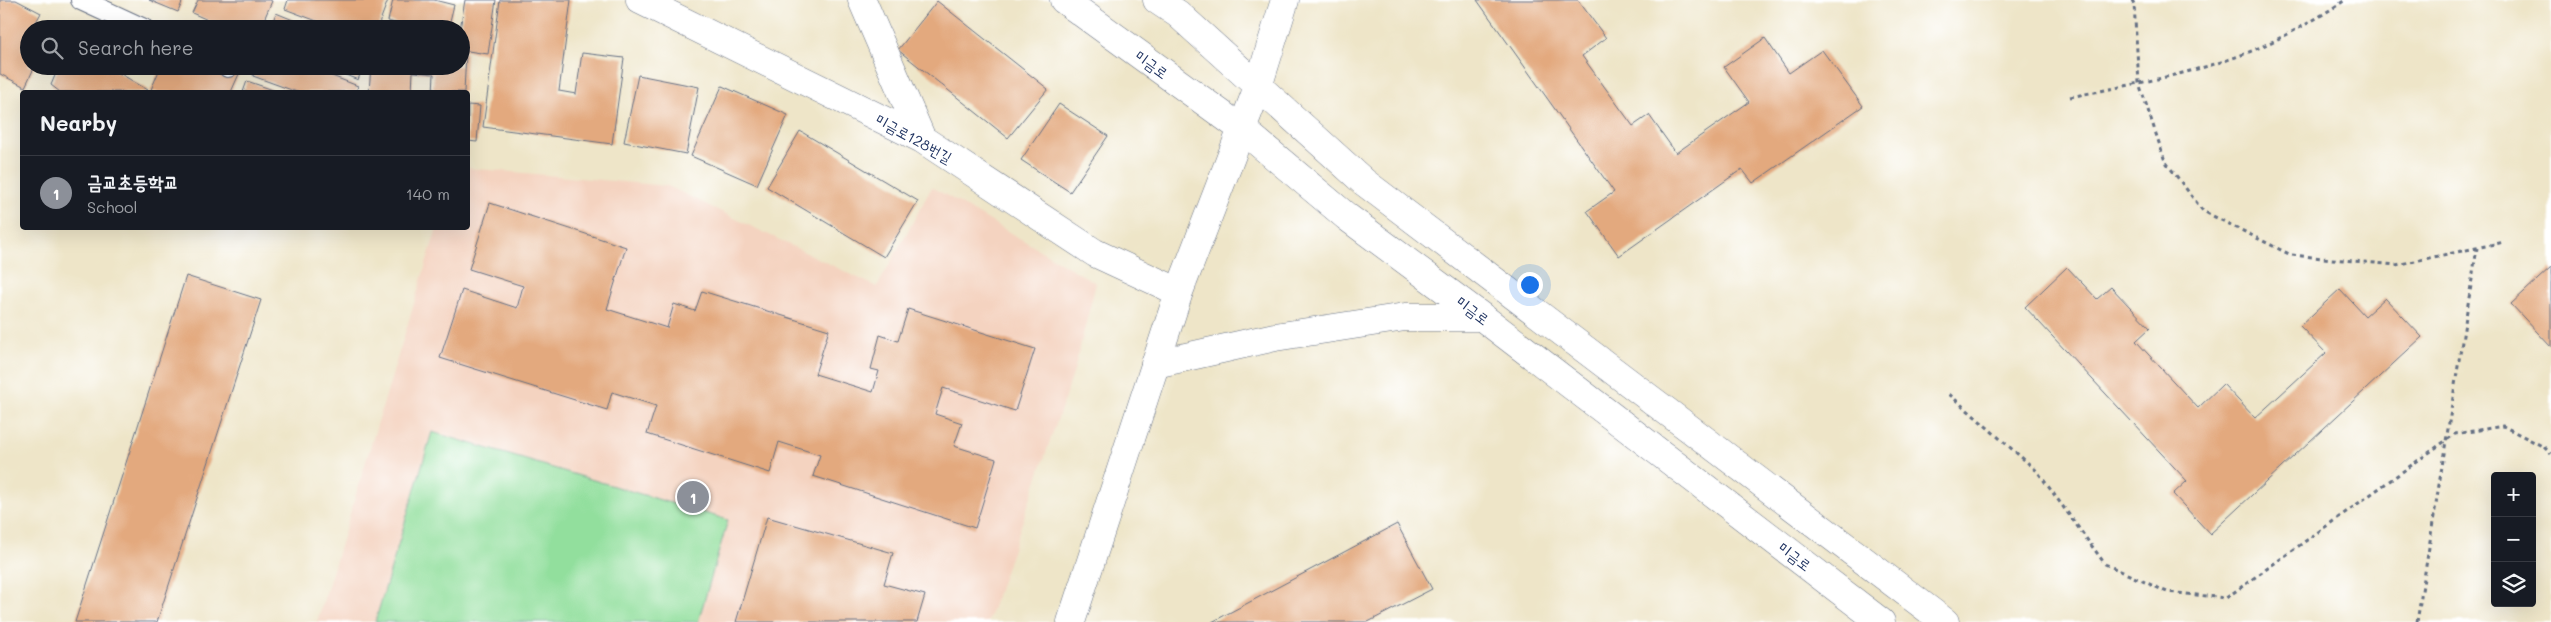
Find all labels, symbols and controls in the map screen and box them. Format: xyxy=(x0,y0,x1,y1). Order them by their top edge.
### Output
search box xyxy=(20,20,470,75)
icon: search xyxy=(38,34,66,62)
text: Search here xyxy=(78,35,194,60)
street label: 미금로 xyxy=(1131,45,1173,83)
text: Nearby xyxy=(40,109,117,136)
street label: 미금로128번길 xyxy=(872,109,956,167)
text: 금교초등학교 xyxy=(87,169,179,194)
text: 1 xyxy=(52,183,60,204)
text: 140 m xyxy=(406,183,450,204)
text: School xyxy=(87,196,137,217)
your location xyxy=(1517,272,1543,298)
street label: 미금로 xyxy=(1453,291,1493,329)
map controls xyxy=(2491,472,2536,607)
button: + xyxy=(2491,472,2536,517)
pin: 1 xyxy=(677,478,709,516)
button: − xyxy=(2491,517,2536,562)
street label: 미금로 xyxy=(1775,537,1815,575)
button: layers xyxy=(2491,562,2536,607)

